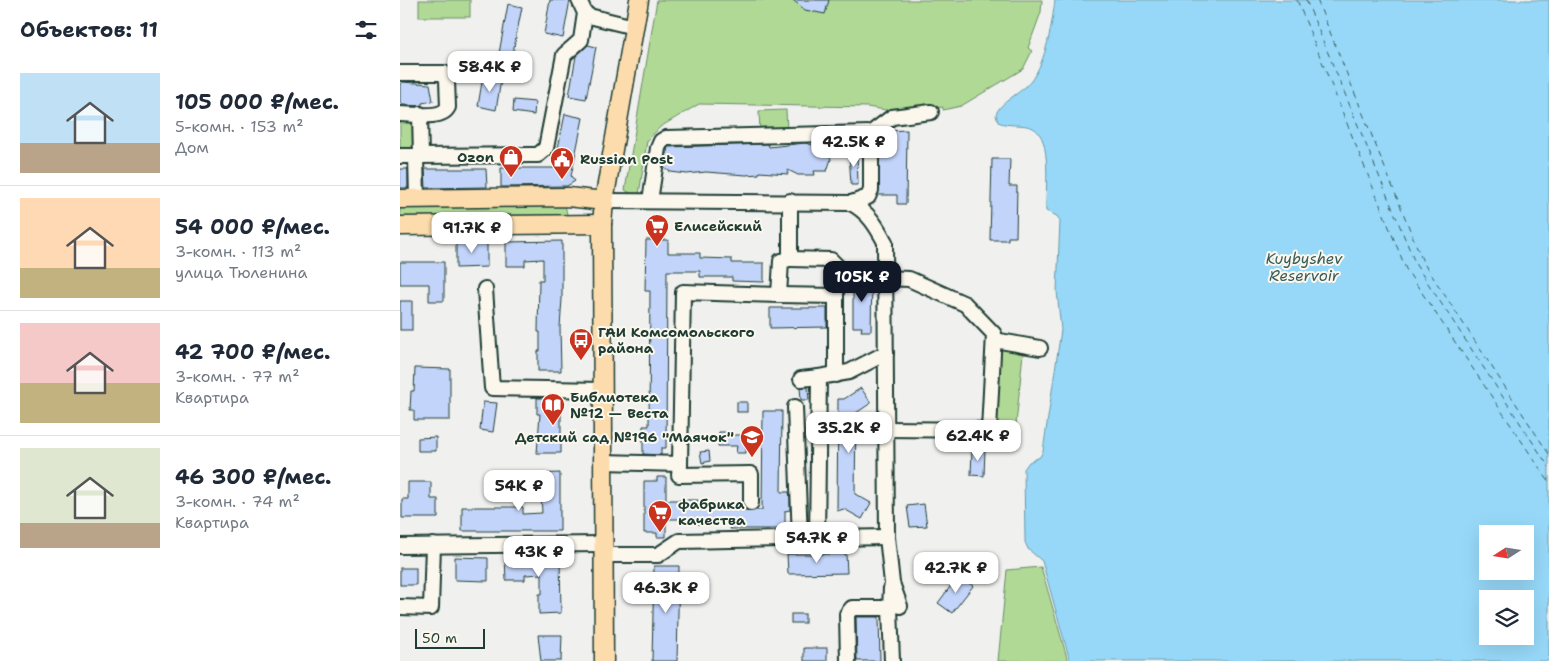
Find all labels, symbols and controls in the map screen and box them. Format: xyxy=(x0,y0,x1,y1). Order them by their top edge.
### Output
text: Объектов: 11 xyxy=(20,16,158,44)
icon: filters xyxy=(352,16,380,44)
pin: 58.4K ₽ xyxy=(444,51,536,93)
text: 58.4K ₽ xyxy=(458,56,522,77)
text: 105 000 ₽/мес. xyxy=(175,88,339,116)
icon: home xyxy=(60,93,120,153)
text: 5-комн. · 153 m² xyxy=(175,116,304,137)
pin: 42.5K ₽ xyxy=(808,126,900,168)
text: 42.5K ₽ xyxy=(822,131,886,152)
text: Дом xyxy=(175,137,209,158)
shop icon: Ozon xyxy=(498,144,524,178)
public building icon: Russian Post xyxy=(549,146,575,180)
place label: Ozon xyxy=(457,148,494,166)
place label: Russian Post xyxy=(580,150,673,168)
pin: 91.7K ₽ xyxy=(426,212,518,254)
text: 54 000 ₽/мес. xyxy=(175,213,330,241)
supermarket icon: Елисейский xyxy=(644,213,670,247)
text: 91.7K ₽ xyxy=(442,217,502,238)
place label: Елисейский xyxy=(674,217,762,235)
icon: home xyxy=(60,218,120,278)
text: 3-комн. · 113 m² xyxy=(175,241,301,262)
water label: Kuybyshev Reservoir xyxy=(1266,249,1343,286)
pin: 105K ₽ xyxy=(821,260,903,303)
text: улица Тюленина xyxy=(175,262,307,283)
text: 105K ₽ xyxy=(834,266,890,287)
place label: ГАИ Комсомольского района xyxy=(598,323,755,357)
bus stop icon: ГАИ Комсомольского района xyxy=(568,327,594,361)
text: 42 700 ₽/мес. xyxy=(175,338,331,366)
icon: home xyxy=(60,343,120,403)
text: 3-комн. · 77 m² xyxy=(175,366,300,387)
text: Квартира xyxy=(175,387,249,408)
place label: Библиотека №12 — Веста xyxy=(570,388,669,422)
library icon: Библиотека №12 — Веста xyxy=(540,392,566,426)
pin: 35.2K ₽ xyxy=(803,412,895,454)
text: 35.2K ₽ xyxy=(817,417,881,438)
pin: 62.4K ₽ xyxy=(932,420,1024,462)
school or university icon: Детский сад №196 "Маячок" xyxy=(739,424,765,458)
text: 62.4K ₽ xyxy=(946,425,1010,446)
place label: Детский сад №196 "Маячок" xyxy=(515,428,734,446)
text: 46 300 ₽/мес. xyxy=(175,463,332,491)
icon: home xyxy=(60,468,120,528)
pin: 54K ₽ xyxy=(484,470,554,512)
text: 54K ₽ xyxy=(495,475,543,496)
text: 3-комн. · 74 m² xyxy=(175,491,300,512)
place label: фабрика качества xyxy=(678,495,746,529)
supermarket icon: фабрика качества xyxy=(647,499,673,533)
text: Квартира xyxy=(175,512,249,533)
pin: 54.7K ₽ xyxy=(771,522,863,564)
north arrow xyxy=(1479,525,1534,580)
map controls xyxy=(1479,525,1534,645)
text: 54.7K ₽ xyxy=(786,527,848,548)
pin: 43K ₽ xyxy=(504,536,574,578)
text: 43K ₽ xyxy=(514,541,564,562)
pin: 42.7K ₽ xyxy=(910,552,1002,594)
text: 42.7K ₽ xyxy=(924,557,988,578)
pin: 46.3K ₽ xyxy=(620,572,712,614)
text: 46.3K ₽ xyxy=(633,577,699,598)
button: layers xyxy=(1479,590,1534,645)
scale bar xyxy=(415,626,485,649)
text: 50 m xyxy=(422,629,457,647)

